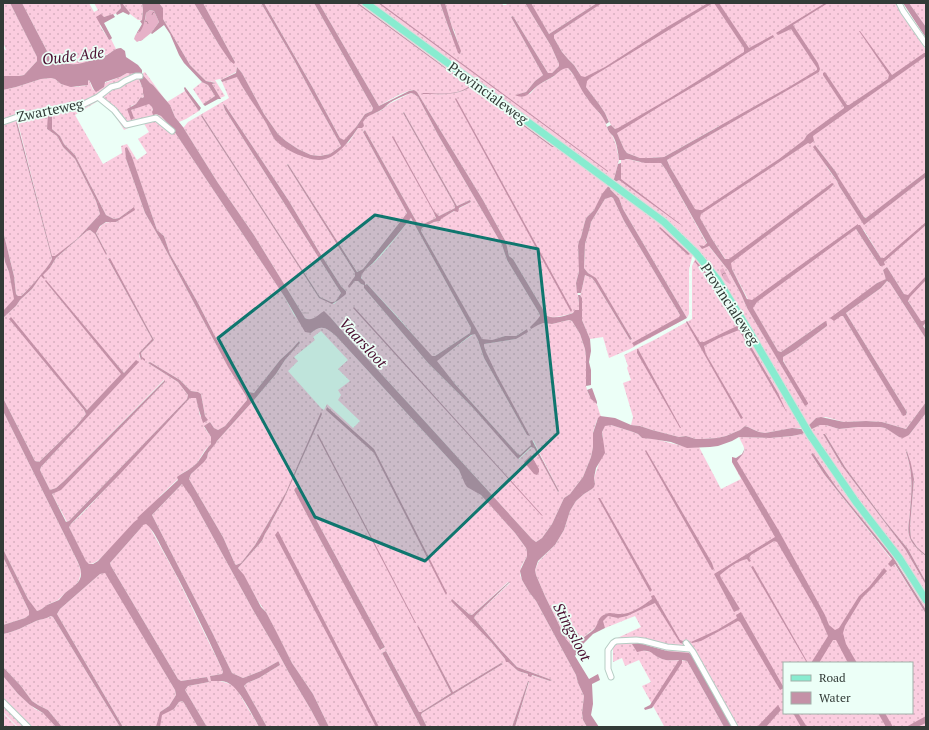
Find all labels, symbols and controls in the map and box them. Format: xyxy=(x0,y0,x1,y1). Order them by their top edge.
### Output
water label: Oude Ade xyxy=(41,41,105,69)
street label: Provincialeweg xyxy=(445,57,533,128)
street label: Zwarteweg xyxy=(15,93,86,126)
street label: Provincialeweg xyxy=(697,259,764,349)
water label: Vaarsloot xyxy=(335,313,393,372)
water label: Stingsloot xyxy=(549,599,597,665)
legend xyxy=(783,662,913,714)
text: Road xyxy=(819,670,846,685)
text: Water xyxy=(819,690,851,705)

